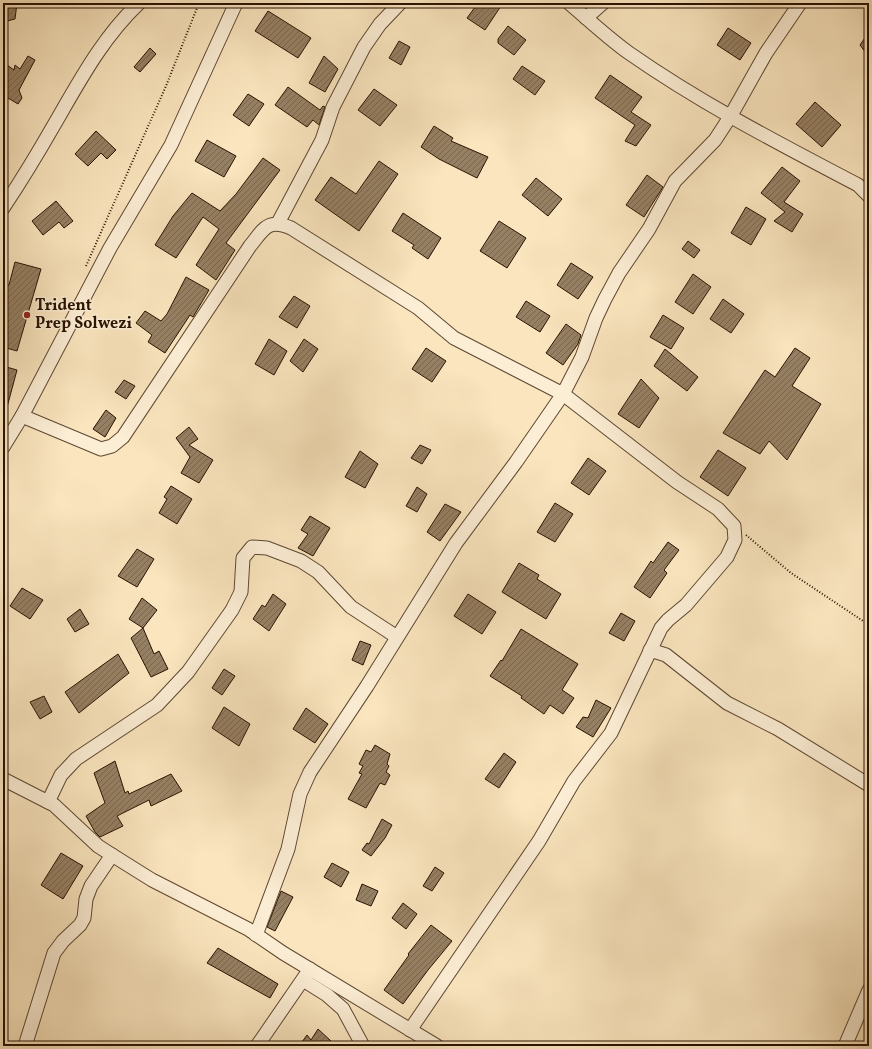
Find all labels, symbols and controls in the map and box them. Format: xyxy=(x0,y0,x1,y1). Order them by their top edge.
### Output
place label: Trident Prep Solwezi xyxy=(35,295,132,335)
marker: Trident Prep Solwezi xyxy=(22,310,32,320)

